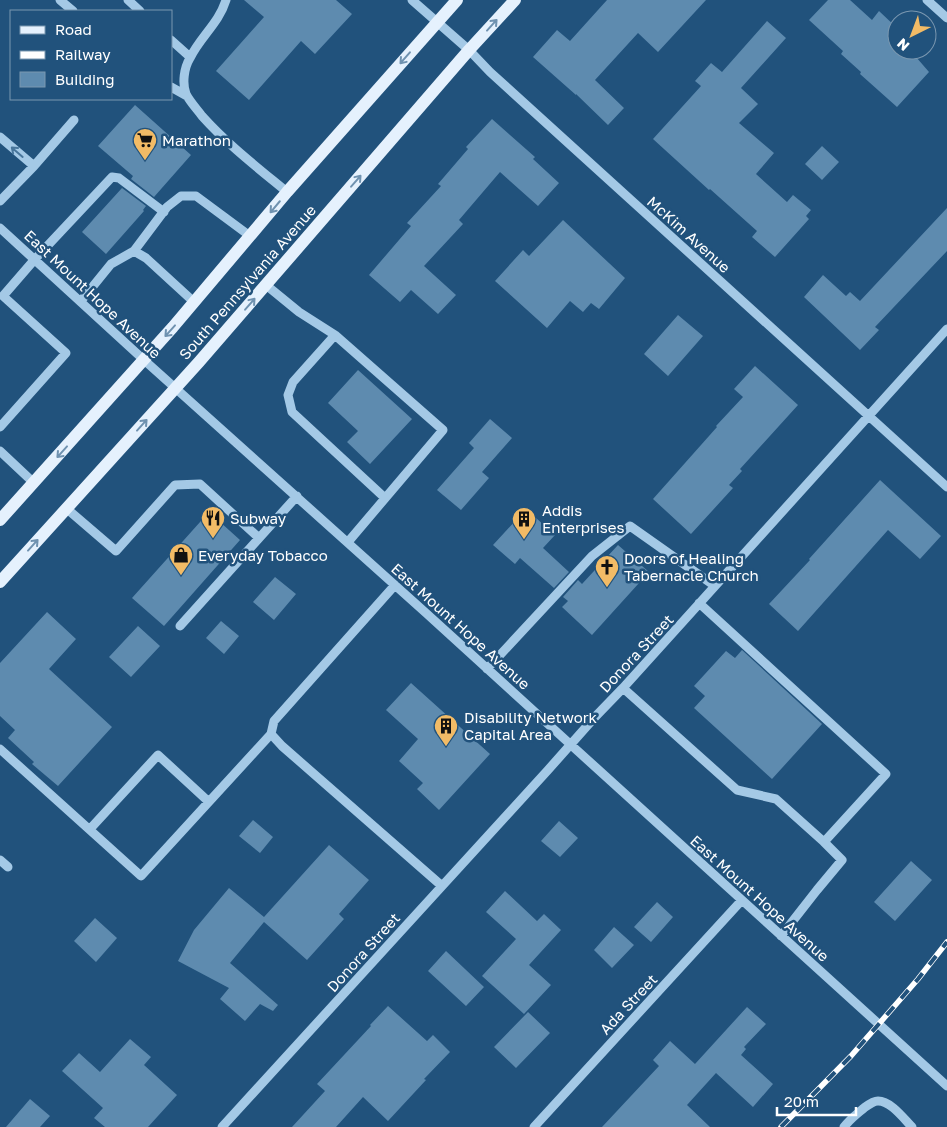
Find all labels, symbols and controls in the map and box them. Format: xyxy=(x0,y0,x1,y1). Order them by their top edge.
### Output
legend xyxy=(10,10,172,100)
north arrow xyxy=(887,10,937,60)
one-way arrow xyxy=(486,19,498,31)
text: Road xyxy=(55,20,92,38)
text: N xyxy=(893,35,913,55)
text: Railway xyxy=(55,45,111,63)
one-way arrow xyxy=(399,52,411,65)
text: Building xyxy=(55,70,115,88)
supermarket icon: Marathon xyxy=(132,127,158,161)
place label: Marathon xyxy=(162,131,231,149)
one-way arrow xyxy=(10,146,23,157)
one-way arrow xyxy=(350,174,362,187)
street label: McKim Avenue xyxy=(644,192,734,276)
one-way arrow xyxy=(270,200,281,213)
street label: South Pennsylvania Avenue xyxy=(175,201,319,363)
street label: East Mount Hope Avenue xyxy=(21,226,165,362)
one-way arrow xyxy=(244,297,256,310)
one-way arrow xyxy=(164,324,176,337)
one-way arrow xyxy=(136,419,148,432)
one-way arrow xyxy=(56,445,67,458)
place label: Addis Enterprises xyxy=(542,501,625,536)
restaurant icon: Subway xyxy=(200,505,226,539)
building icon: Addis Enterprises xyxy=(511,506,537,540)
place label: Subway xyxy=(230,509,287,527)
one-way arrow xyxy=(27,539,38,552)
shop icon: Everyday Tobacco xyxy=(168,542,194,576)
place label: Everyday Tobacco xyxy=(198,546,328,564)
place label: Doors of Healing Tabernacle Church xyxy=(624,549,759,584)
church icon: Doors of Healing Tabernacle Church xyxy=(594,554,620,588)
street label: East Mount Hope Avenue xyxy=(388,559,534,693)
street label: Donora Street xyxy=(595,610,677,696)
place label: Disability Network Capital Area xyxy=(464,708,598,743)
building icon: Disability Network Capital Area xyxy=(433,713,459,747)
street label: East Mount Hope Avenue xyxy=(687,831,833,965)
street label: Donora Street xyxy=(323,909,403,995)
street label: Ada Street xyxy=(596,970,660,1038)
scale bar xyxy=(777,1084,856,1116)
text: 20 m xyxy=(784,1092,819,1110)

